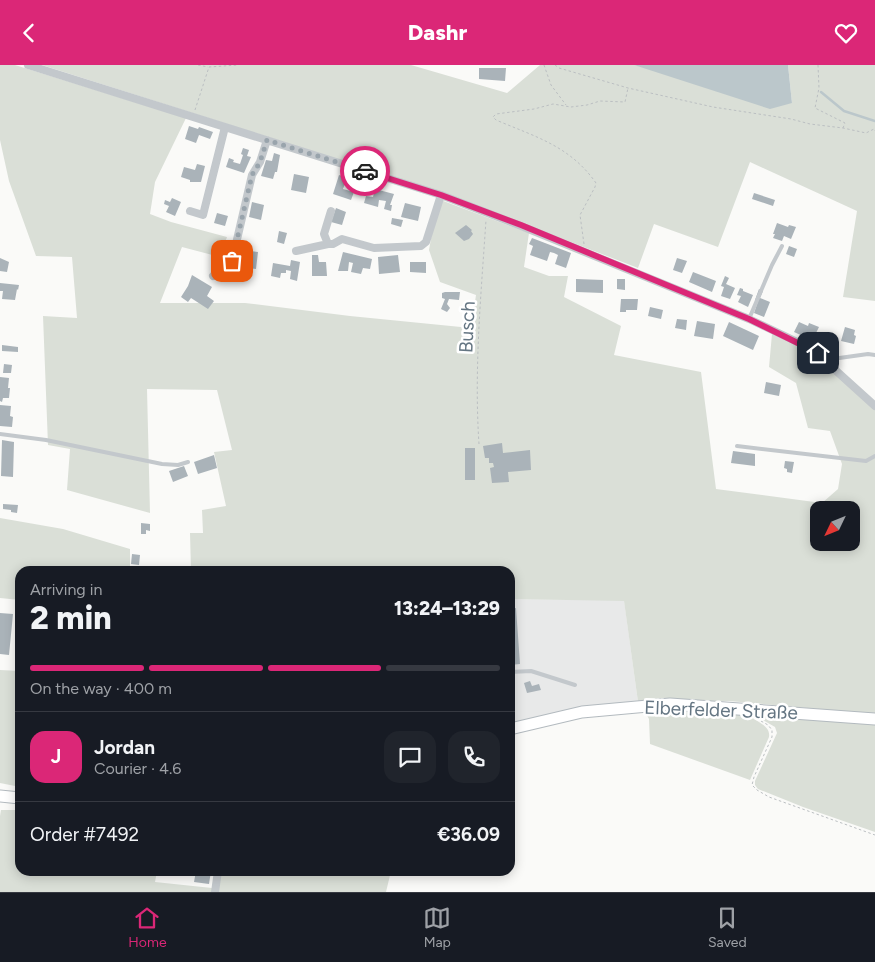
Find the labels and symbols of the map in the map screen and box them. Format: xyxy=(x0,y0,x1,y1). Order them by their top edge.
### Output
courier xyxy=(340,146,390,196)
pin xyxy=(211,240,253,282)
street label: Busch xyxy=(454,300,480,354)
pin xyxy=(797,332,839,374)
north arrow xyxy=(810,501,860,551)
street label: Elberfelder Straße xyxy=(644,696,798,724)

